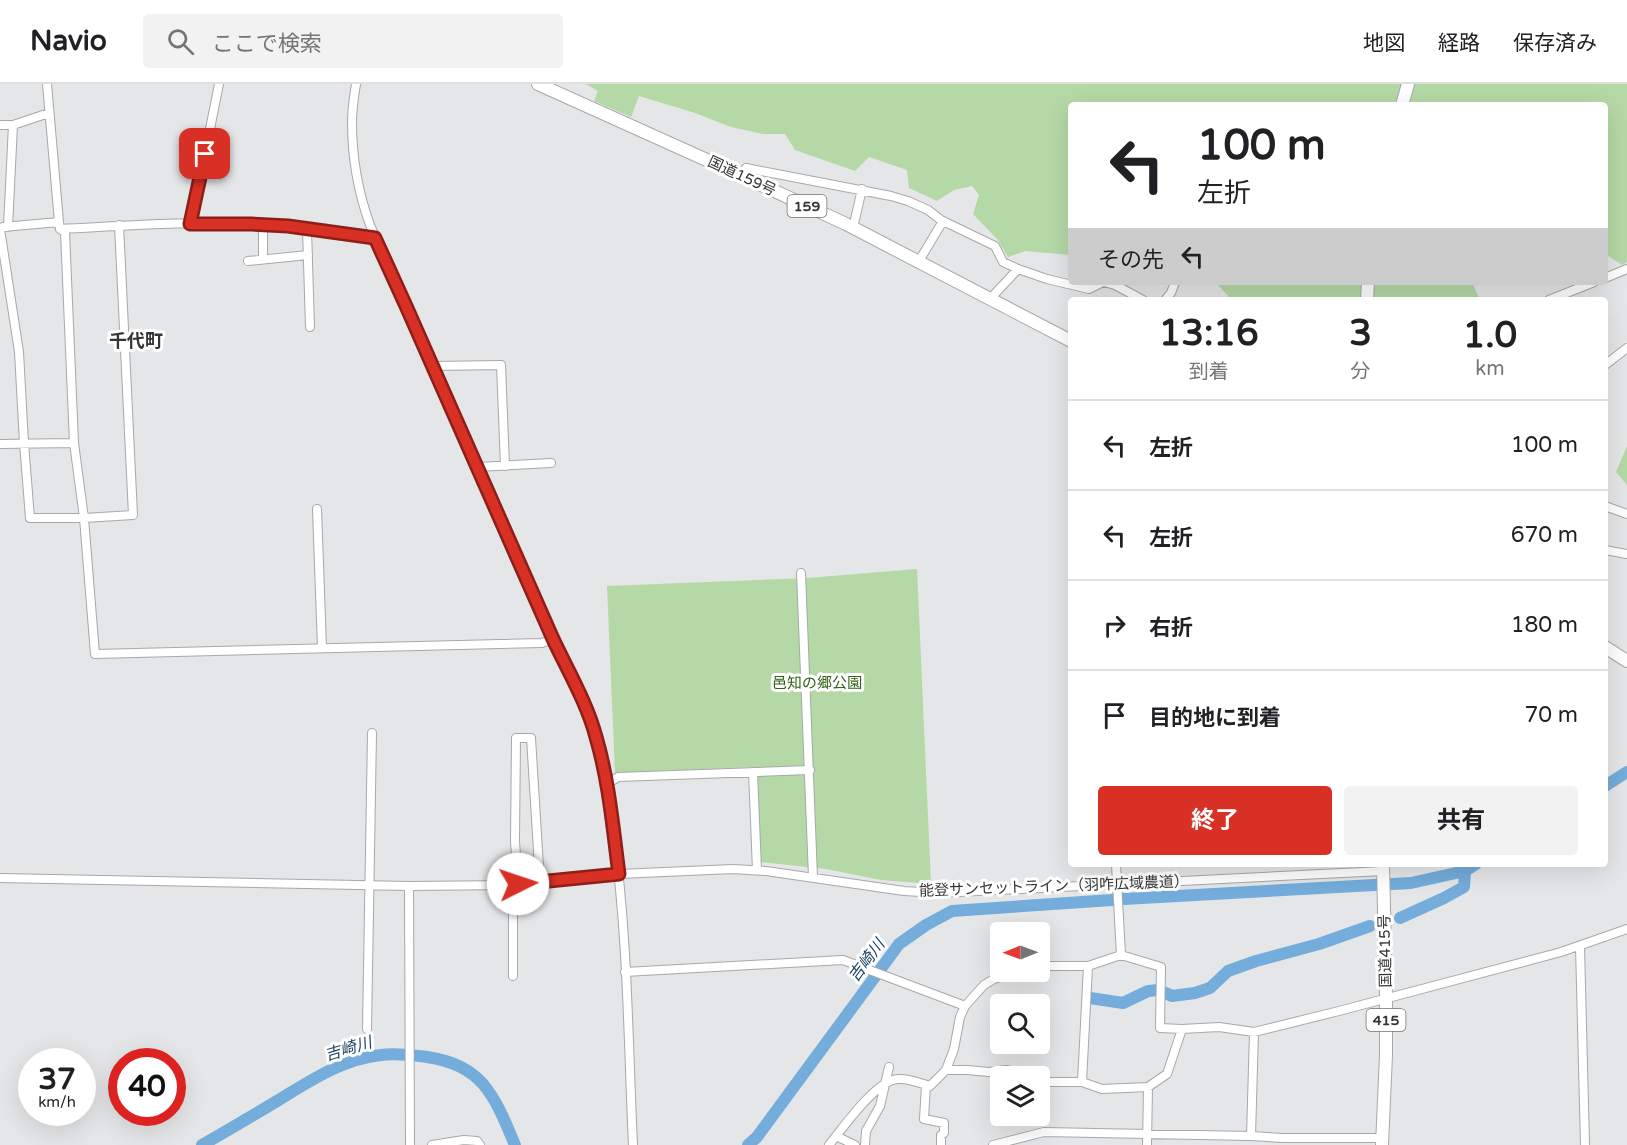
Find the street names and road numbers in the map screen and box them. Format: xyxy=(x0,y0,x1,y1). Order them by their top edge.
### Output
street label: 国道159号 xyxy=(705,152,779,200)
road number: 159 xyxy=(788,195,826,217)
street label: 能登サンセットライン（羽咋広域農道） xyxy=(919,872,1189,900)
street label: 国道415号 xyxy=(1375,914,1395,988)
road number: 415 xyxy=(1366,1009,1406,1031)

